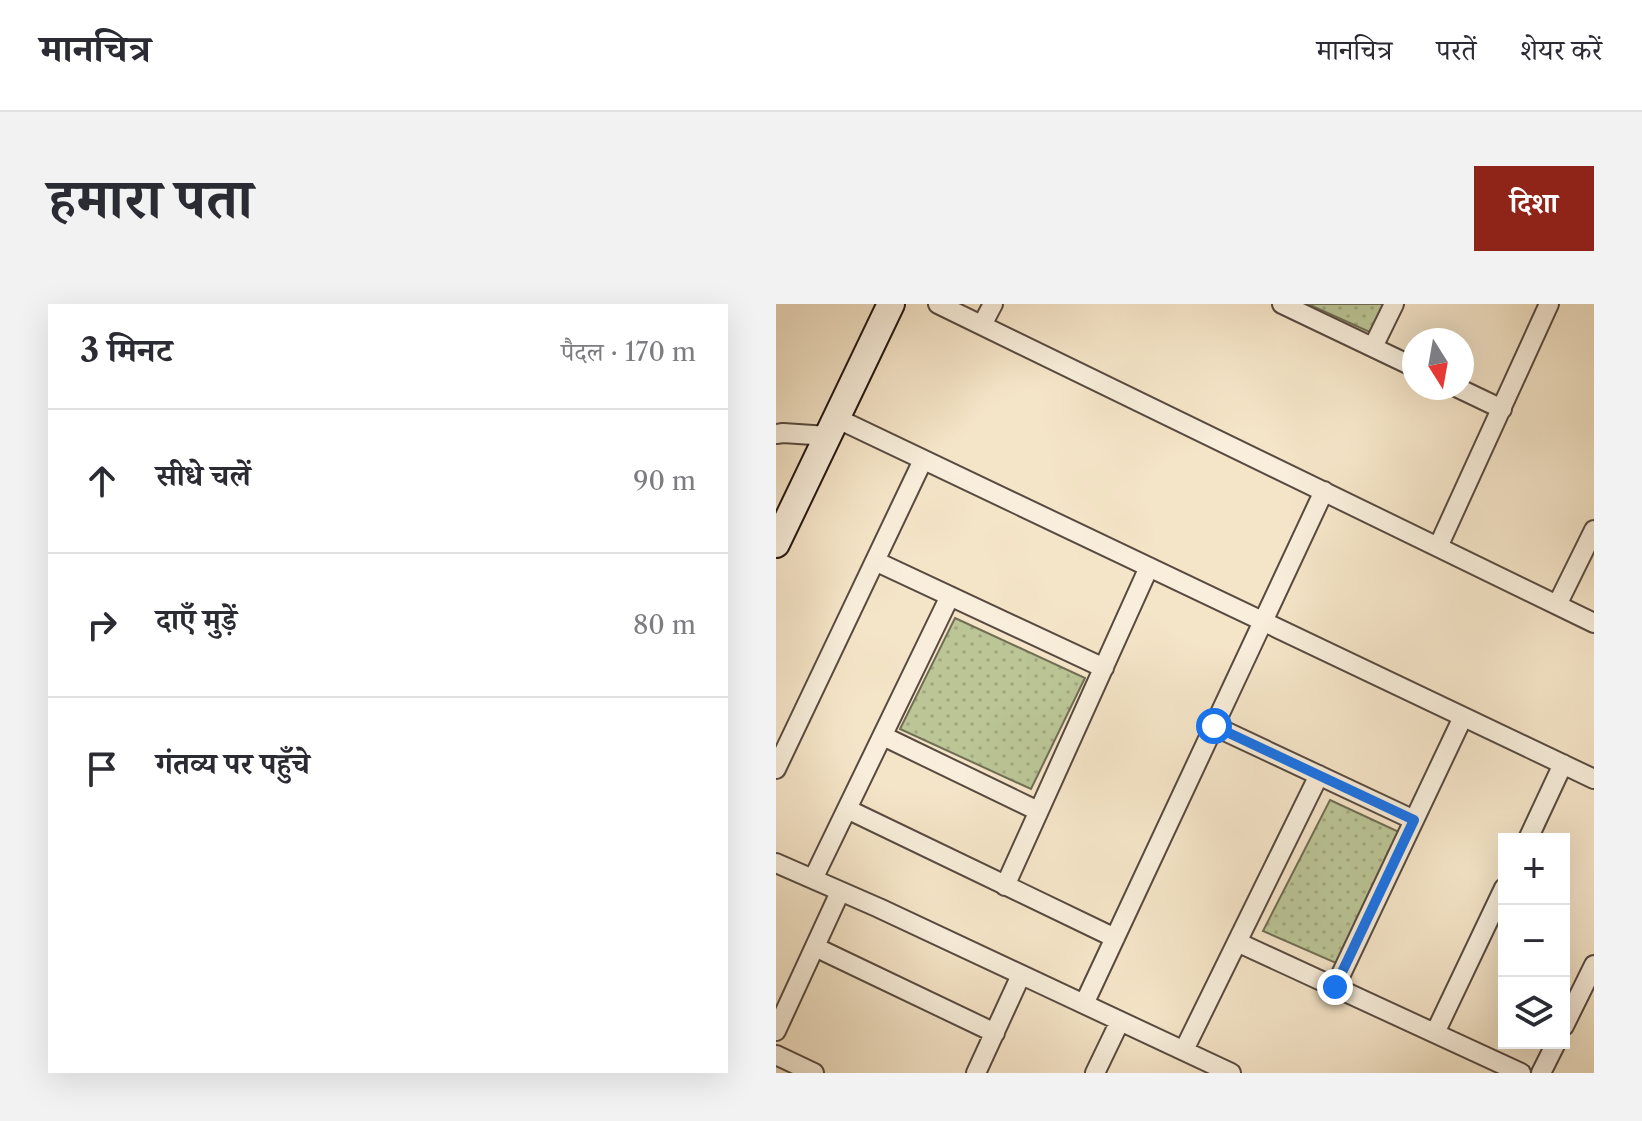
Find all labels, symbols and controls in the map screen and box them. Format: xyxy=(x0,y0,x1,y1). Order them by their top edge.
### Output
text: मानचित्र xyxy=(40,25,151,72)
text: मानचित्र xyxy=(1316,33,1392,67)
text: परतें xyxy=(1436,33,1476,67)
text: शेयर करें xyxy=(1520,33,1602,67)
text: हमारा पता xyxy=(48,164,253,233)
button: दिशा xyxy=(1474,166,1594,251)
north arrow xyxy=(1402,328,1474,400)
text: 3 मिनट xyxy=(80,329,172,371)
text: पैदल · 170 m xyxy=(561,336,696,368)
text: सीधे चलें xyxy=(156,457,251,494)
icon: ahead xyxy=(80,459,124,503)
text: 90 m xyxy=(633,465,696,497)
text: दाएँ मुड़ें xyxy=(156,601,237,638)
icon: right xyxy=(80,603,124,647)
text: 80 m xyxy=(633,609,696,641)
route start xyxy=(1196,708,1232,744)
text: गंतव्य पर पहुँचे xyxy=(156,745,310,782)
icon: arrive xyxy=(80,747,124,791)
map controls xyxy=(1498,833,1570,1049)
button: + xyxy=(1498,833,1570,905)
button: − xyxy=(1498,905,1570,977)
route end xyxy=(1317,969,1353,1005)
button: layers xyxy=(1498,977,1570,1049)

